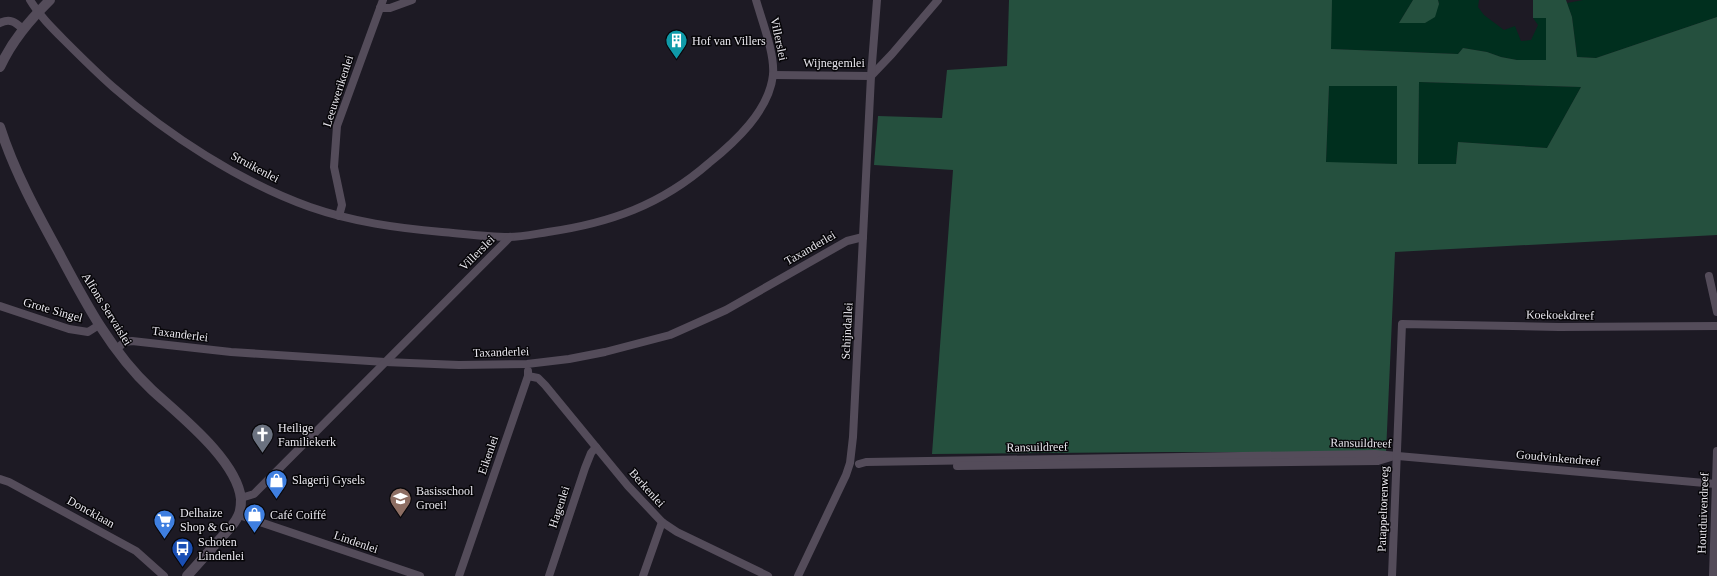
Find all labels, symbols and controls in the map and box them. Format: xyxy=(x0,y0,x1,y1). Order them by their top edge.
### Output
street label: Villerslei xyxy=(768,16,791,63)
building icon: Hof van Villers xyxy=(663,28,689,61)
place label: Hof van Villers xyxy=(692,34,766,48)
street label: Leeuwerikenlei xyxy=(320,53,356,129)
street label: Wijnegemlei xyxy=(803,56,865,70)
street label: Struikenlei xyxy=(228,148,282,186)
street label: Taxanderlei xyxy=(782,227,839,268)
street label: Villerslei xyxy=(457,232,498,273)
street label: Alfons Servaislei xyxy=(79,270,135,348)
street label: Grote Singel xyxy=(22,295,85,325)
street label: Schijndallei xyxy=(839,301,856,360)
street label: Koekoekdreef xyxy=(1526,307,1594,323)
street label: Taxanderlei xyxy=(151,324,210,344)
street label: Taxanderlei xyxy=(473,344,530,360)
place label: Heilige Familiekerk xyxy=(278,421,336,449)
church icon: Heilige Familiekerk xyxy=(249,422,275,455)
street label: Eikenlei xyxy=(475,433,501,476)
street label: Ransuildreef xyxy=(1330,435,1392,451)
street label: Ransuildreef xyxy=(1006,439,1068,455)
street label: Goudvinkendreef xyxy=(1516,447,1600,469)
street label: Berkenlei xyxy=(626,466,668,511)
street label: Patappeltorenweg xyxy=(1375,466,1391,552)
shop icon: Slagerij Gysels xyxy=(263,467,289,500)
street label: Houtduivendreef xyxy=(1695,472,1711,554)
place label: Slagerij Gysels xyxy=(292,473,365,487)
place label: Basisschool Groei! xyxy=(416,484,474,512)
street label: Hagenlei xyxy=(546,484,573,530)
school or university icon: Basisschool Groei! xyxy=(387,485,413,518)
street label: Doncklaan xyxy=(65,493,117,531)
shop icon: Café Coiffé xyxy=(242,502,268,535)
place label: Delhaize Shop & Go xyxy=(180,506,235,534)
supermarket icon: Delhaize Shop & Go xyxy=(152,507,178,540)
place label: Café Coiffé xyxy=(270,508,326,522)
street label: Lindenlei xyxy=(332,528,381,556)
place label: Schoten Lindenlei xyxy=(198,535,245,563)
bus stop icon: Schoten Lindenlei xyxy=(170,536,196,569)

